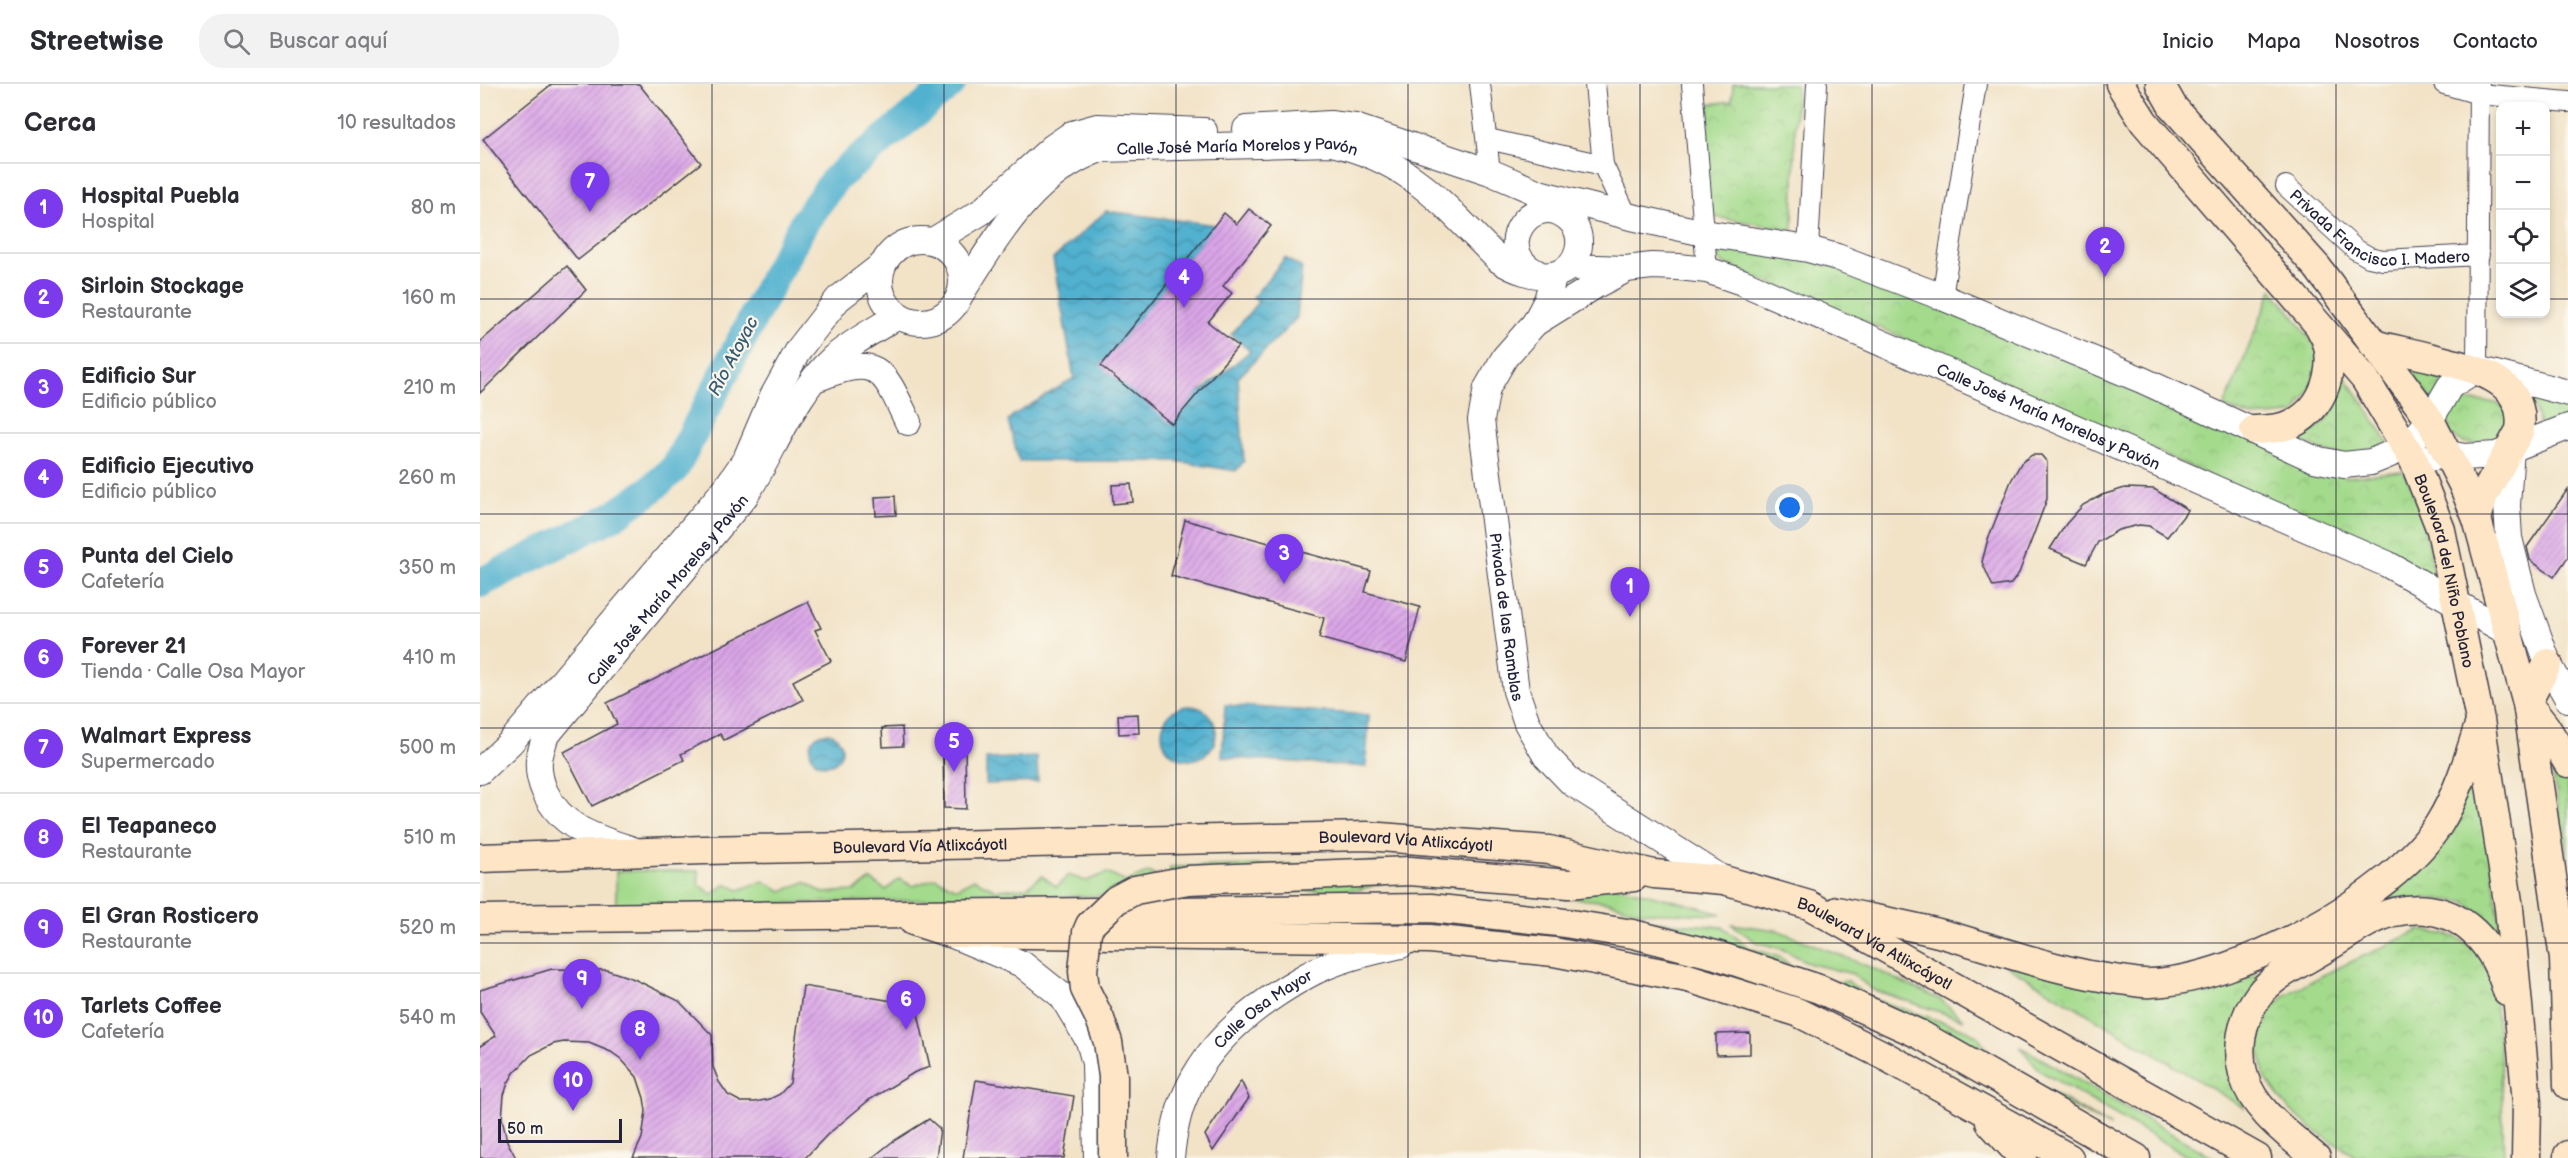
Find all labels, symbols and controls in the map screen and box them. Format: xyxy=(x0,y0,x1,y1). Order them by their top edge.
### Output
search box xyxy=(199,14,619,68)
text: Streetwise xyxy=(30,25,163,58)
icon: search xyxy=(220,25,253,58)
text: Buscar aquí xyxy=(268,28,388,55)
text: Inicio xyxy=(2163,29,2214,54)
text: Mapa xyxy=(2247,29,2301,54)
text: Nosotros xyxy=(2334,29,2420,54)
text: Contacto xyxy=(2453,29,2538,54)
map controls xyxy=(2496,102,2550,318)
button: + xyxy=(2496,102,2550,156)
text: Cerca xyxy=(24,108,96,139)
text: 10 resultados xyxy=(337,111,456,135)
street label: Calle José María Morelos y Pavón xyxy=(1116,135,1360,161)
button: − xyxy=(2496,156,2550,210)
pin: 7 xyxy=(570,162,610,212)
text: Hospital Puebla xyxy=(81,183,240,210)
street label: Privada Francisco I. Madero xyxy=(2285,186,2471,271)
text: 1 xyxy=(39,196,48,220)
text: 80 m xyxy=(411,196,456,220)
text: Hospital xyxy=(81,210,154,234)
button: locate xyxy=(2496,210,2550,264)
pin: 2 xyxy=(2086,228,2124,277)
pin: 4 xyxy=(1164,258,1204,308)
button: layers xyxy=(2496,264,2550,318)
text: Sirloin Stockage xyxy=(81,273,244,300)
text: 2 xyxy=(38,286,49,310)
text: 160 m xyxy=(402,286,456,310)
text: Restaurante xyxy=(81,300,192,324)
water label: Río Atoyac xyxy=(704,313,763,399)
street label: Calle José María Morelos y Pavón xyxy=(1933,360,2163,475)
text: Edificio Sur xyxy=(81,363,196,390)
text: 3 xyxy=(38,376,49,400)
text: 210 m xyxy=(403,376,456,400)
text: Edificio público xyxy=(81,390,217,414)
text: Edificio Ejecutivo xyxy=(81,453,254,480)
text: 4 xyxy=(38,466,49,490)
text: 260 m xyxy=(398,466,456,490)
street label: Boulevard del Niño Poblano xyxy=(2409,472,2477,670)
text: Edificio público xyxy=(81,480,217,504)
street label: Calle José María Morelos y Pavón xyxy=(584,491,753,690)
your location xyxy=(1775,493,1804,522)
street label: Privada de las Ramblas xyxy=(1485,532,1527,704)
pin: 3 xyxy=(1264,534,1304,584)
text: Punta del Cielo xyxy=(81,543,234,570)
text: 5 xyxy=(38,556,49,580)
text: 350 m xyxy=(399,556,456,580)
pin: 1 xyxy=(1610,568,1650,617)
text: Cafetería xyxy=(81,570,165,594)
text: Forever 21 xyxy=(81,633,187,660)
text: 6 xyxy=(37,646,50,670)
text: 410 m xyxy=(402,646,456,670)
text: Tienda · Calle Osa Mayor xyxy=(81,660,305,684)
pin: 5 xyxy=(934,722,974,772)
text: Walmart Express xyxy=(81,723,251,750)
text: 7 xyxy=(38,736,49,760)
text: 500 m xyxy=(399,736,456,760)
text: Supermercado xyxy=(81,750,215,774)
text: El Teapaneco xyxy=(81,813,217,840)
text: 8 xyxy=(37,826,50,850)
text: 510 m xyxy=(403,826,456,850)
street label: Boulevard Vía Atlixcáyotl xyxy=(1318,828,1493,857)
street label: Boulevard Vía Atlixcáyotl xyxy=(832,836,1007,858)
text: Restaurante xyxy=(81,840,192,864)
street label: Boulevard Vía Atlixcáyotl xyxy=(1795,894,1955,995)
text: El Gran Rosticero xyxy=(81,903,259,930)
text: 9 xyxy=(38,916,49,940)
text: 520 m xyxy=(399,916,456,940)
text: Restaurante xyxy=(81,930,192,954)
pin: 9 xyxy=(562,960,602,1009)
street label: Calle Osa Mayor xyxy=(1210,966,1316,1053)
pin: 6 xyxy=(886,980,926,1030)
text: Tarlets Coffee xyxy=(81,993,222,1020)
text: 10 xyxy=(33,1006,54,1030)
text: 540 m xyxy=(399,1006,456,1030)
pin: 8 xyxy=(620,1010,660,1060)
text: Cafetería xyxy=(81,1020,165,1044)
pin: 10 xyxy=(554,1062,592,1111)
scale bar xyxy=(498,1116,622,1144)
text: 50 m xyxy=(507,1120,543,1139)

